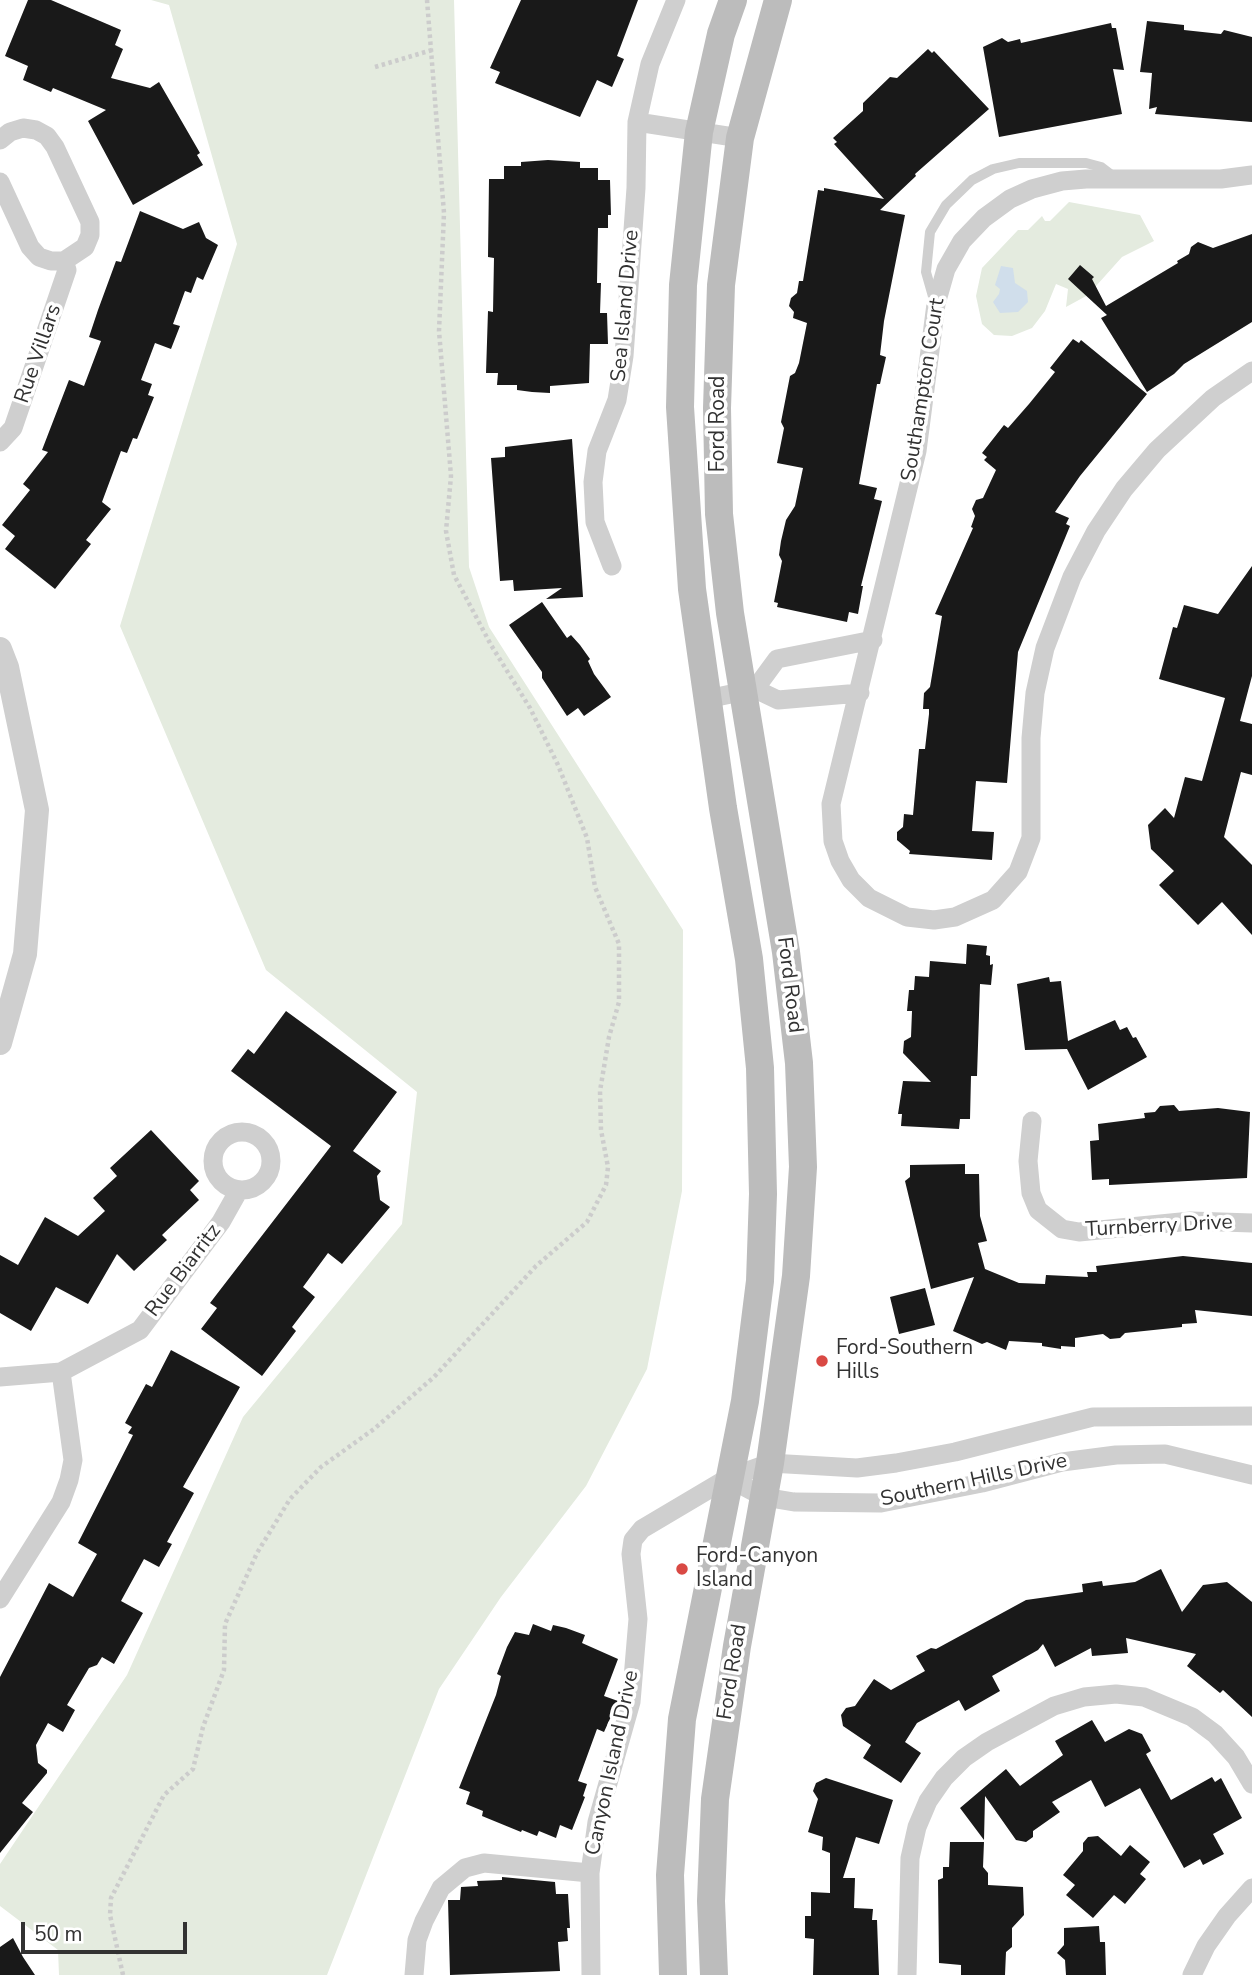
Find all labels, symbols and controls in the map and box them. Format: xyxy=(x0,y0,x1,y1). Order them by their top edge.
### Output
street label: Sea Island Drive xyxy=(607,229,645,383)
street label: Southampton Court xyxy=(897,296,951,484)
street label: Rue Villars xyxy=(10,301,68,407)
street label: Ford Road xyxy=(706,376,732,472)
street label: Ford Road xyxy=(771,935,807,1035)
street label: Turnberry Drive xyxy=(1085,1211,1233,1243)
street label: Rue Biarritz xyxy=(141,1220,227,1322)
place label: Ford-Southern Hills xyxy=(836,1336,973,1386)
marker: Ford-Southern Hills xyxy=(814,1353,830,1369)
street label: Southern Hills Drive xyxy=(878,1449,1070,1513)
place label: Ford-Canyon Island xyxy=(696,1544,818,1594)
marker: Ford-Canyon Island xyxy=(674,1561,690,1577)
street label: Ford Road xyxy=(713,1622,753,1722)
street label: Canyon Island Drive xyxy=(581,1668,645,1858)
scale bar xyxy=(24,1909,191,1953)
text: 50 m xyxy=(34,1920,83,1948)

